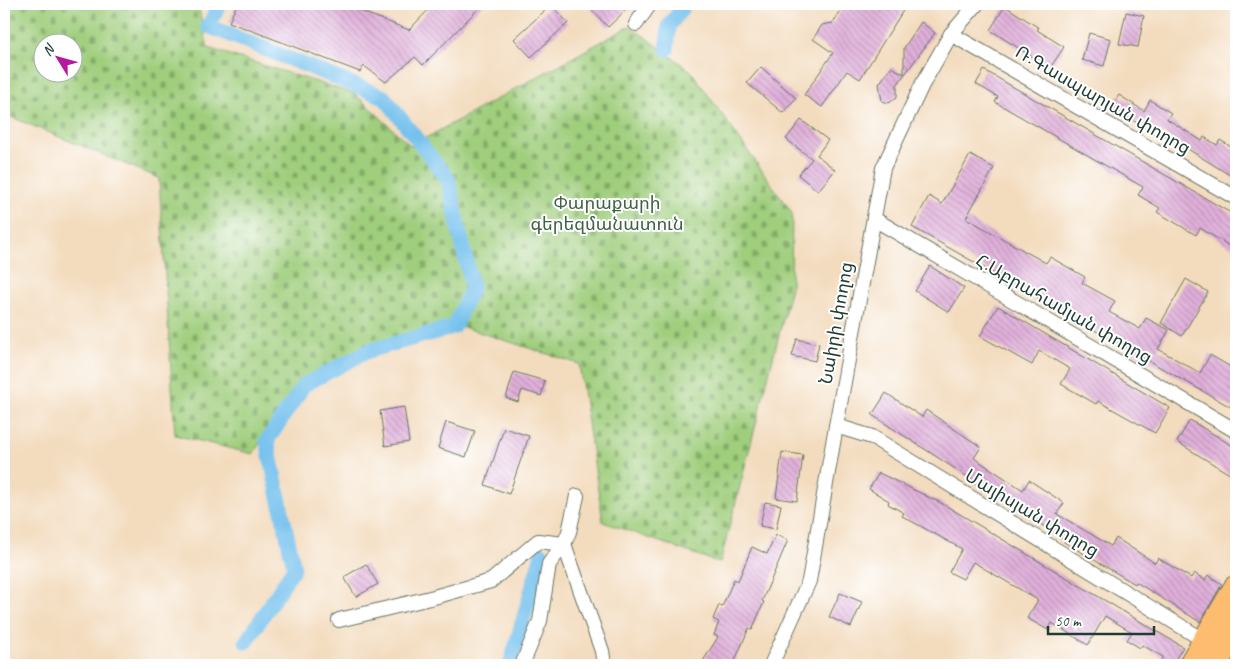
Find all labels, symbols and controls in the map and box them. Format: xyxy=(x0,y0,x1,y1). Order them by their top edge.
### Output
north arrow xyxy=(32,32,82,82)
text: N xyxy=(39,40,59,59)
street label: Ռ.Գասպարյան փողոց xyxy=(1011,41,1195,159)
park label: Փարաքարի գերեզմանատուն xyxy=(530,192,684,235)
street label: Հ.Աբրահամյան փողոց xyxy=(972,249,1156,369)
street label: Նաիրի փողոց xyxy=(814,260,858,386)
street label: Մայիսյան փողոց xyxy=(961,464,1103,562)
scale bar xyxy=(1048,604,1154,636)
text: 50 m xyxy=(1055,612,1082,631)

